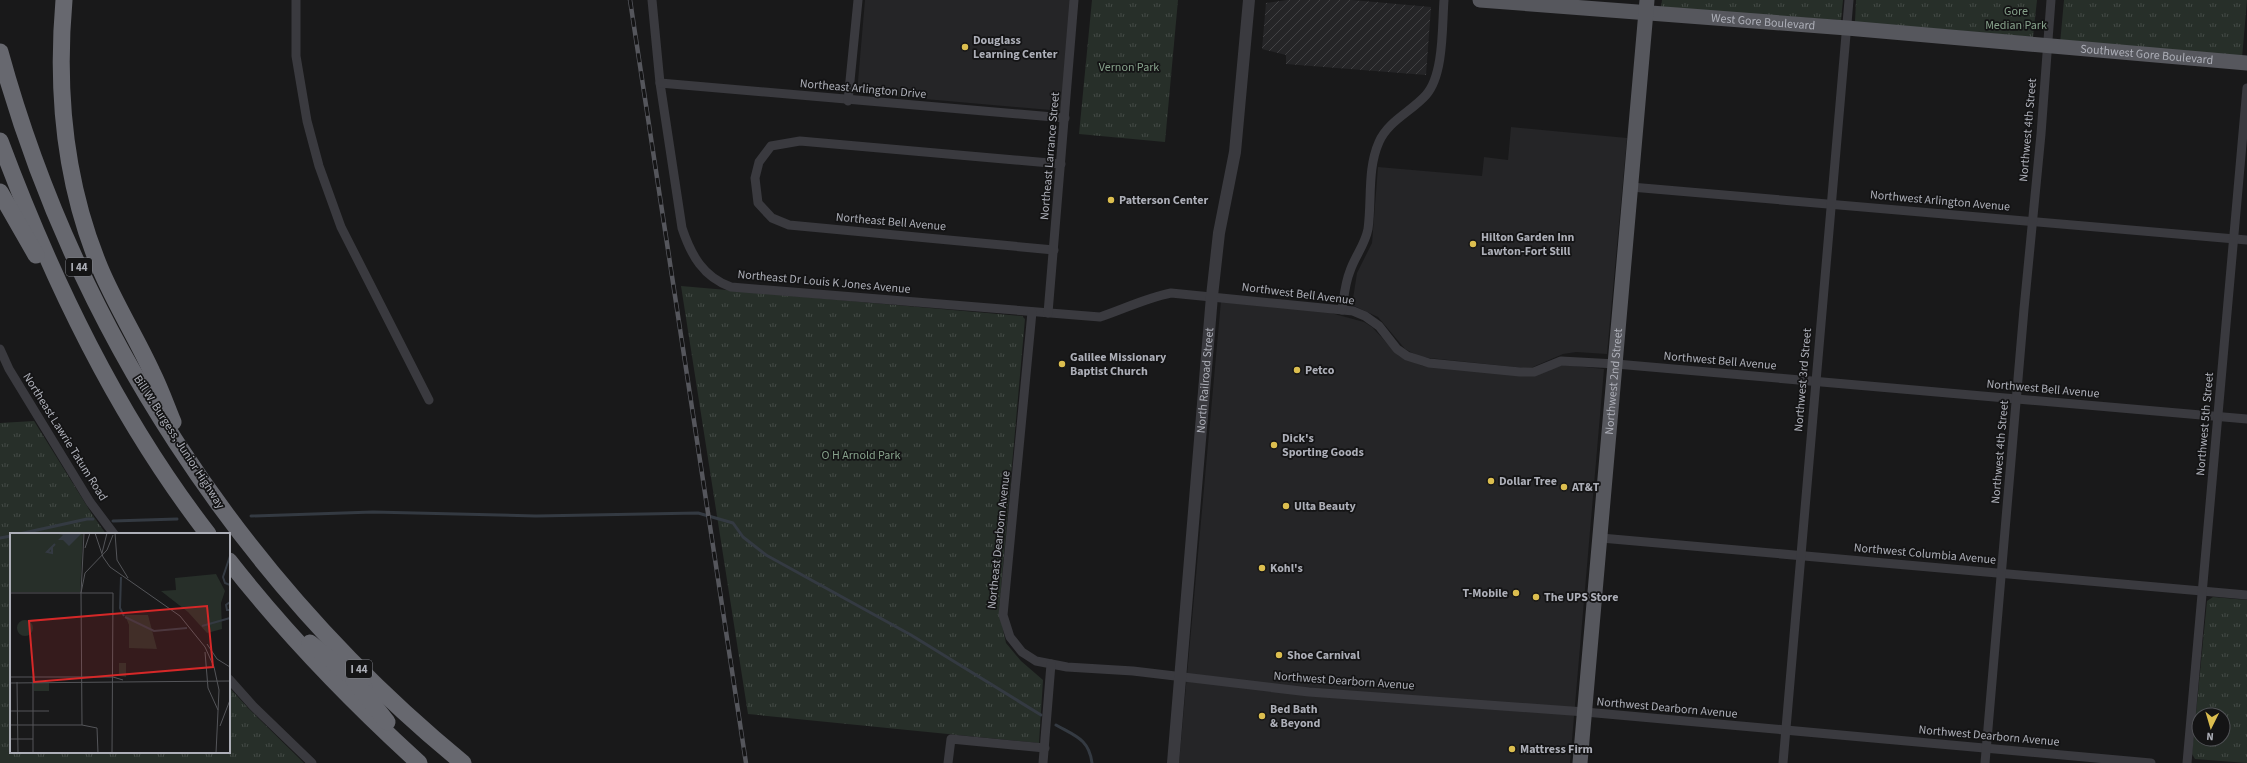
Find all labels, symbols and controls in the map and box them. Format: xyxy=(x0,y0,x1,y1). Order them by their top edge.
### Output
park label: Gore Median Park xyxy=(1985,3,2047,34)
street label: West Gore Boulevard xyxy=(1711,9,1816,34)
place label: Douglass Learning Center xyxy=(973,32,1058,63)
street label: Southwest Gore Boulevard xyxy=(2080,40,2214,69)
marker: Douglass Learning Center xyxy=(960,42,970,52)
park label: Vernon Park xyxy=(1099,59,1159,76)
street label: Northeast Arlington Drive xyxy=(799,75,927,103)
street label: Northwest 4th Street xyxy=(2015,78,2041,182)
street label: Northeast Larrance Street xyxy=(1036,91,1064,221)
street label: Northwest Arlington Avenue xyxy=(1869,186,2011,216)
place label: Patterson Center xyxy=(1119,192,1208,209)
marker: Patterson Center xyxy=(1106,195,1116,205)
street label: Northeast Bell Avenue xyxy=(835,209,947,235)
place label: Hilton Garden Inn Lawton-Fort Still xyxy=(1481,229,1575,260)
marker: Hilton Garden Inn Lawton-Fort Still xyxy=(1468,239,1478,249)
road number: I 44 xyxy=(66,258,92,276)
street label: Northeast Dr Louis K Jones Avenue xyxy=(737,266,911,298)
street label: Northwest Bell Avenue xyxy=(1241,279,1355,309)
street label: North Railroad Street xyxy=(1192,327,1218,434)
street label: Northwest 3rd Street xyxy=(1790,327,1816,433)
street label: Northwest 2nd Street xyxy=(1600,328,1627,435)
street label: Northwest Bell Avenue xyxy=(1663,348,1777,374)
place label: Galilee Missionary Baptist Church xyxy=(1070,349,1167,380)
marker: Galilee Missionary Baptist Church xyxy=(1057,359,1067,369)
place label: Petco xyxy=(1305,362,1335,379)
marker: Petco xyxy=(1292,365,1302,375)
street label: Northeast Lawrie Tatum Road xyxy=(19,370,111,504)
street label: Bill W. Burgess, Junior Highway xyxy=(129,372,229,512)
street label: Northwest 5th Street xyxy=(2192,372,2218,476)
street label: Northwest Bell Avenue xyxy=(1986,376,2100,402)
street label: Northwest 4th Street xyxy=(1987,400,2013,504)
place label: Dick's Sporting Goods xyxy=(1282,430,1364,461)
marker: Dick's Sporting Goods xyxy=(1269,440,1279,450)
park label: O H Arnold Park xyxy=(822,447,900,464)
street label: Northeast Dearborn Avenue xyxy=(983,470,1015,610)
place label: Dollar Tree xyxy=(1499,473,1557,490)
marker: Dollar Tree xyxy=(1486,476,1496,486)
place label: AT&T xyxy=(1571,479,1600,496)
marker: AT&T xyxy=(1559,482,1569,492)
place label: Ulta Beauty xyxy=(1294,498,1357,515)
marker: Ulta Beauty xyxy=(1281,501,1291,511)
inset map xyxy=(10,533,230,753)
street label: Northwest Columbia Avenue xyxy=(1853,539,1997,569)
place label: Kohl's xyxy=(1270,560,1303,577)
marker: Kohl's xyxy=(1257,563,1267,573)
place label: T-Mobile xyxy=(1462,585,1508,602)
marker: T-Mobile xyxy=(1511,588,1521,598)
place label: The UPS Store xyxy=(1544,589,1618,606)
marker: The UPS Store xyxy=(1531,592,1541,602)
place label: Shoe Carnival xyxy=(1287,647,1360,664)
marker: Shoe Carnival xyxy=(1274,650,1284,660)
road number: I 44 xyxy=(346,660,372,678)
street label: Northwest Dearborn Avenue xyxy=(1273,668,1415,694)
street label: Northwest Dearborn Avenue xyxy=(1596,693,1738,723)
place label: Bed Bath & Beyond xyxy=(1270,701,1320,732)
north arrow xyxy=(2191,707,2231,747)
marker: Bed Bath & Beyond xyxy=(1257,711,1267,721)
street label: Northwest Dearborn Avenue xyxy=(1918,721,2060,751)
text: N xyxy=(2206,729,2214,744)
place label: Mattress Firm xyxy=(1520,741,1593,758)
marker: Mattress Firm xyxy=(1507,744,1517,754)

